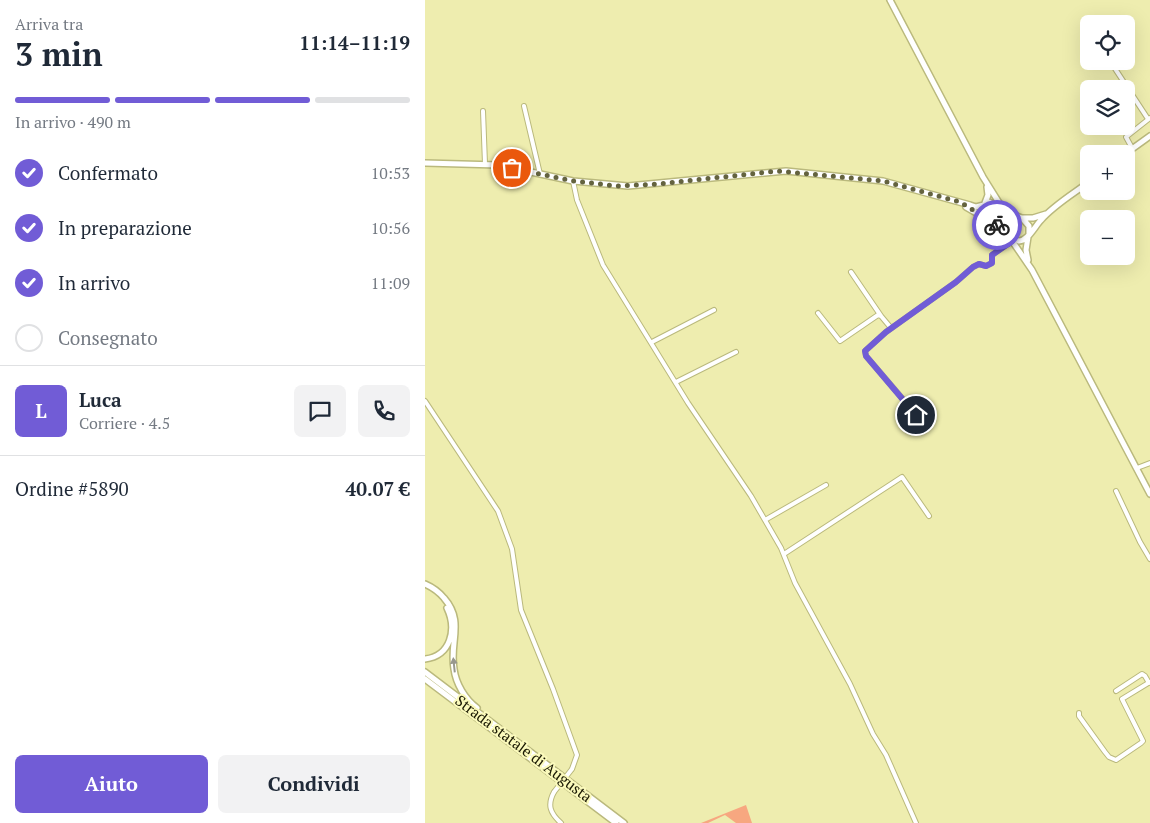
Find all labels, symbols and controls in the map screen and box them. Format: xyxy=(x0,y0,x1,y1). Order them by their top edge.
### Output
text: Arriva tra xyxy=(15,13,83,35)
map controls xyxy=(1080,15,1135,265)
button: locate xyxy=(1080,15,1135,70)
text: 11:14–11:19 xyxy=(299,30,410,55)
text: 3 min xyxy=(15,33,103,75)
button: layers xyxy=(1080,80,1135,135)
text: In arrivo · 490 m xyxy=(15,111,131,133)
button: + xyxy=(1080,145,1135,200)
pin xyxy=(491,147,533,189)
icon: bag xyxy=(498,154,526,182)
icon: check xyxy=(15,159,43,187)
text: Confermato xyxy=(58,160,158,185)
text: 10:53 xyxy=(371,162,410,184)
courier xyxy=(972,200,1022,250)
button: − xyxy=(1080,210,1135,265)
icon: bike xyxy=(983,211,1011,239)
icon: check xyxy=(15,214,43,242)
text: In preparazione xyxy=(58,215,192,240)
text: 10:56 xyxy=(371,217,410,239)
icon: check xyxy=(15,269,43,297)
text: In arrivo xyxy=(58,270,130,295)
text: 11:09 xyxy=(371,272,410,294)
text: Consegnato xyxy=(58,325,158,350)
button: chat xyxy=(294,385,346,437)
button: phone xyxy=(358,385,410,437)
text: Luca xyxy=(79,387,122,412)
pin xyxy=(895,394,937,436)
text: L xyxy=(35,398,47,423)
icon: home xyxy=(902,401,930,429)
text: Corriere · 4.5 xyxy=(79,412,170,434)
text: Ordine #5890 xyxy=(15,476,129,501)
text: 40.07 € xyxy=(346,476,410,501)
one-way arrow xyxy=(450,657,458,673)
street label: Strada statale di Augusta xyxy=(452,690,597,806)
button: Aiuto xyxy=(15,755,208,813)
button: Condividi xyxy=(218,755,410,813)

